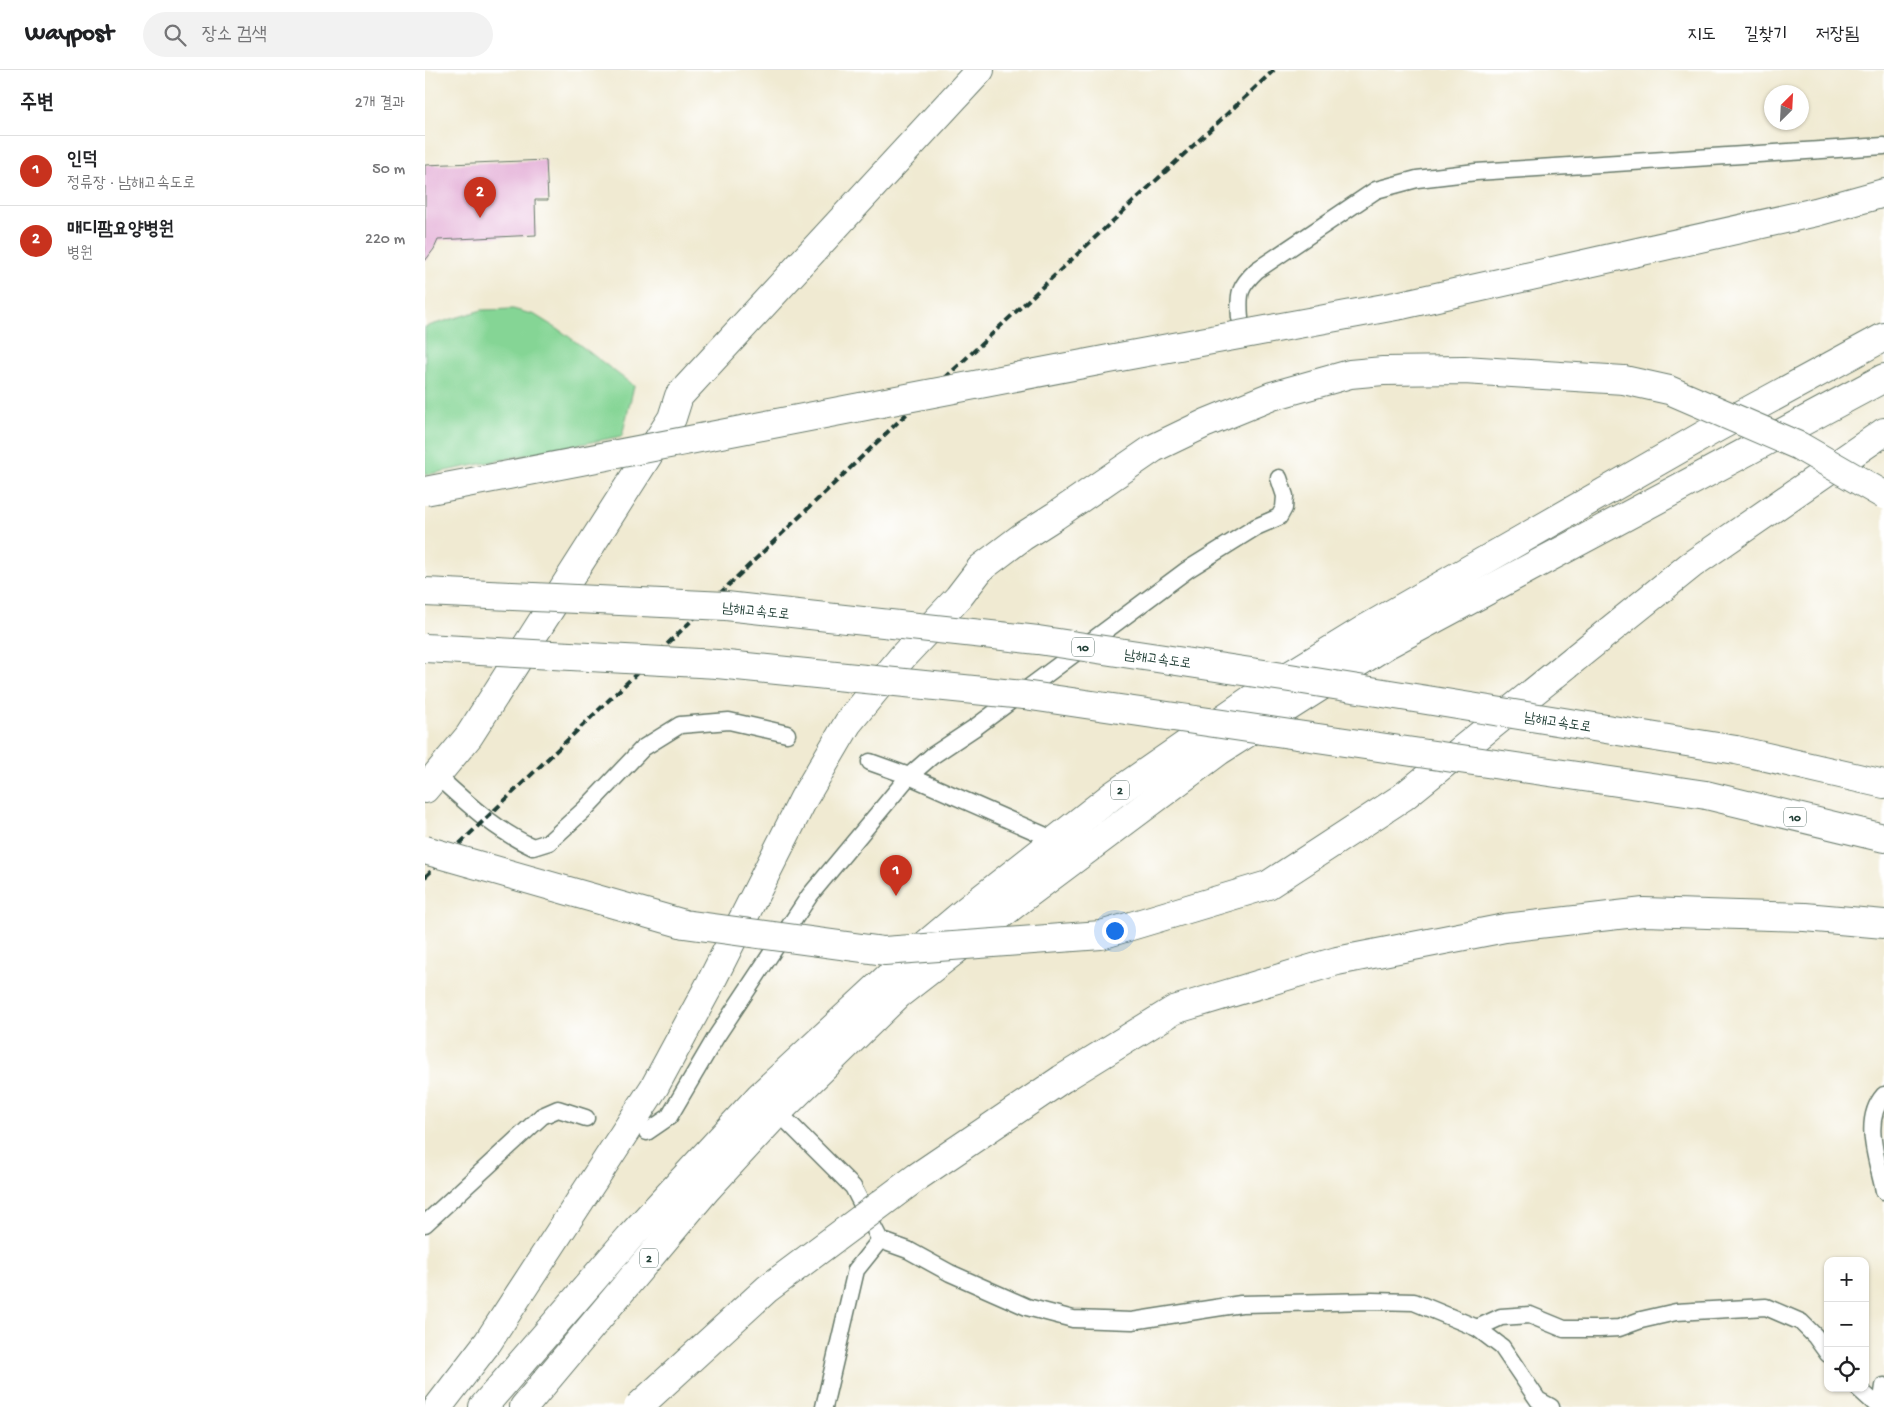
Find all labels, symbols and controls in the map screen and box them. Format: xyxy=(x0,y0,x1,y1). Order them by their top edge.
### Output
search box xyxy=(143,12,493,57)
text: Waypost xyxy=(25,20,113,49)
icon: search xyxy=(161,21,189,49)
text: 장소 검색 xyxy=(201,24,267,47)
text: 지도 xyxy=(1687,25,1716,46)
text: 길찾기 xyxy=(1744,25,1788,46)
text: 저장됨 xyxy=(1816,25,1859,46)
north arrow xyxy=(1764,85,1809,130)
text: 주변 xyxy=(20,92,54,117)
text: 2개 결과 xyxy=(355,95,405,114)
text: 인덕 xyxy=(67,149,98,172)
text: 1 xyxy=(33,161,39,180)
text: 50 m xyxy=(372,161,405,180)
text: 정류장 · 남해고속도로 xyxy=(67,175,195,194)
pin: 2 xyxy=(464,177,496,218)
text: 매디팜요양병원 xyxy=(67,219,174,242)
text: 2 xyxy=(32,231,40,250)
text: 220 m xyxy=(365,231,405,250)
text: 병원 xyxy=(67,245,93,264)
street label: 남해고속도로 xyxy=(721,601,790,624)
road number: 10 xyxy=(1072,638,1094,656)
street label: 남해고속도로 xyxy=(1123,647,1192,674)
street label: 남해고속도로 xyxy=(1523,710,1592,737)
road number: 2 xyxy=(1111,780,1129,800)
road number: 10 xyxy=(1784,808,1806,826)
pin: 1 xyxy=(880,855,912,896)
your location xyxy=(1102,918,1128,944)
road number: 2 xyxy=(640,1248,658,1268)
map controls xyxy=(1824,1257,1869,1392)
button: + xyxy=(1824,1257,1869,1302)
button: − xyxy=(1824,1302,1869,1347)
button: locate xyxy=(1824,1347,1869,1392)

